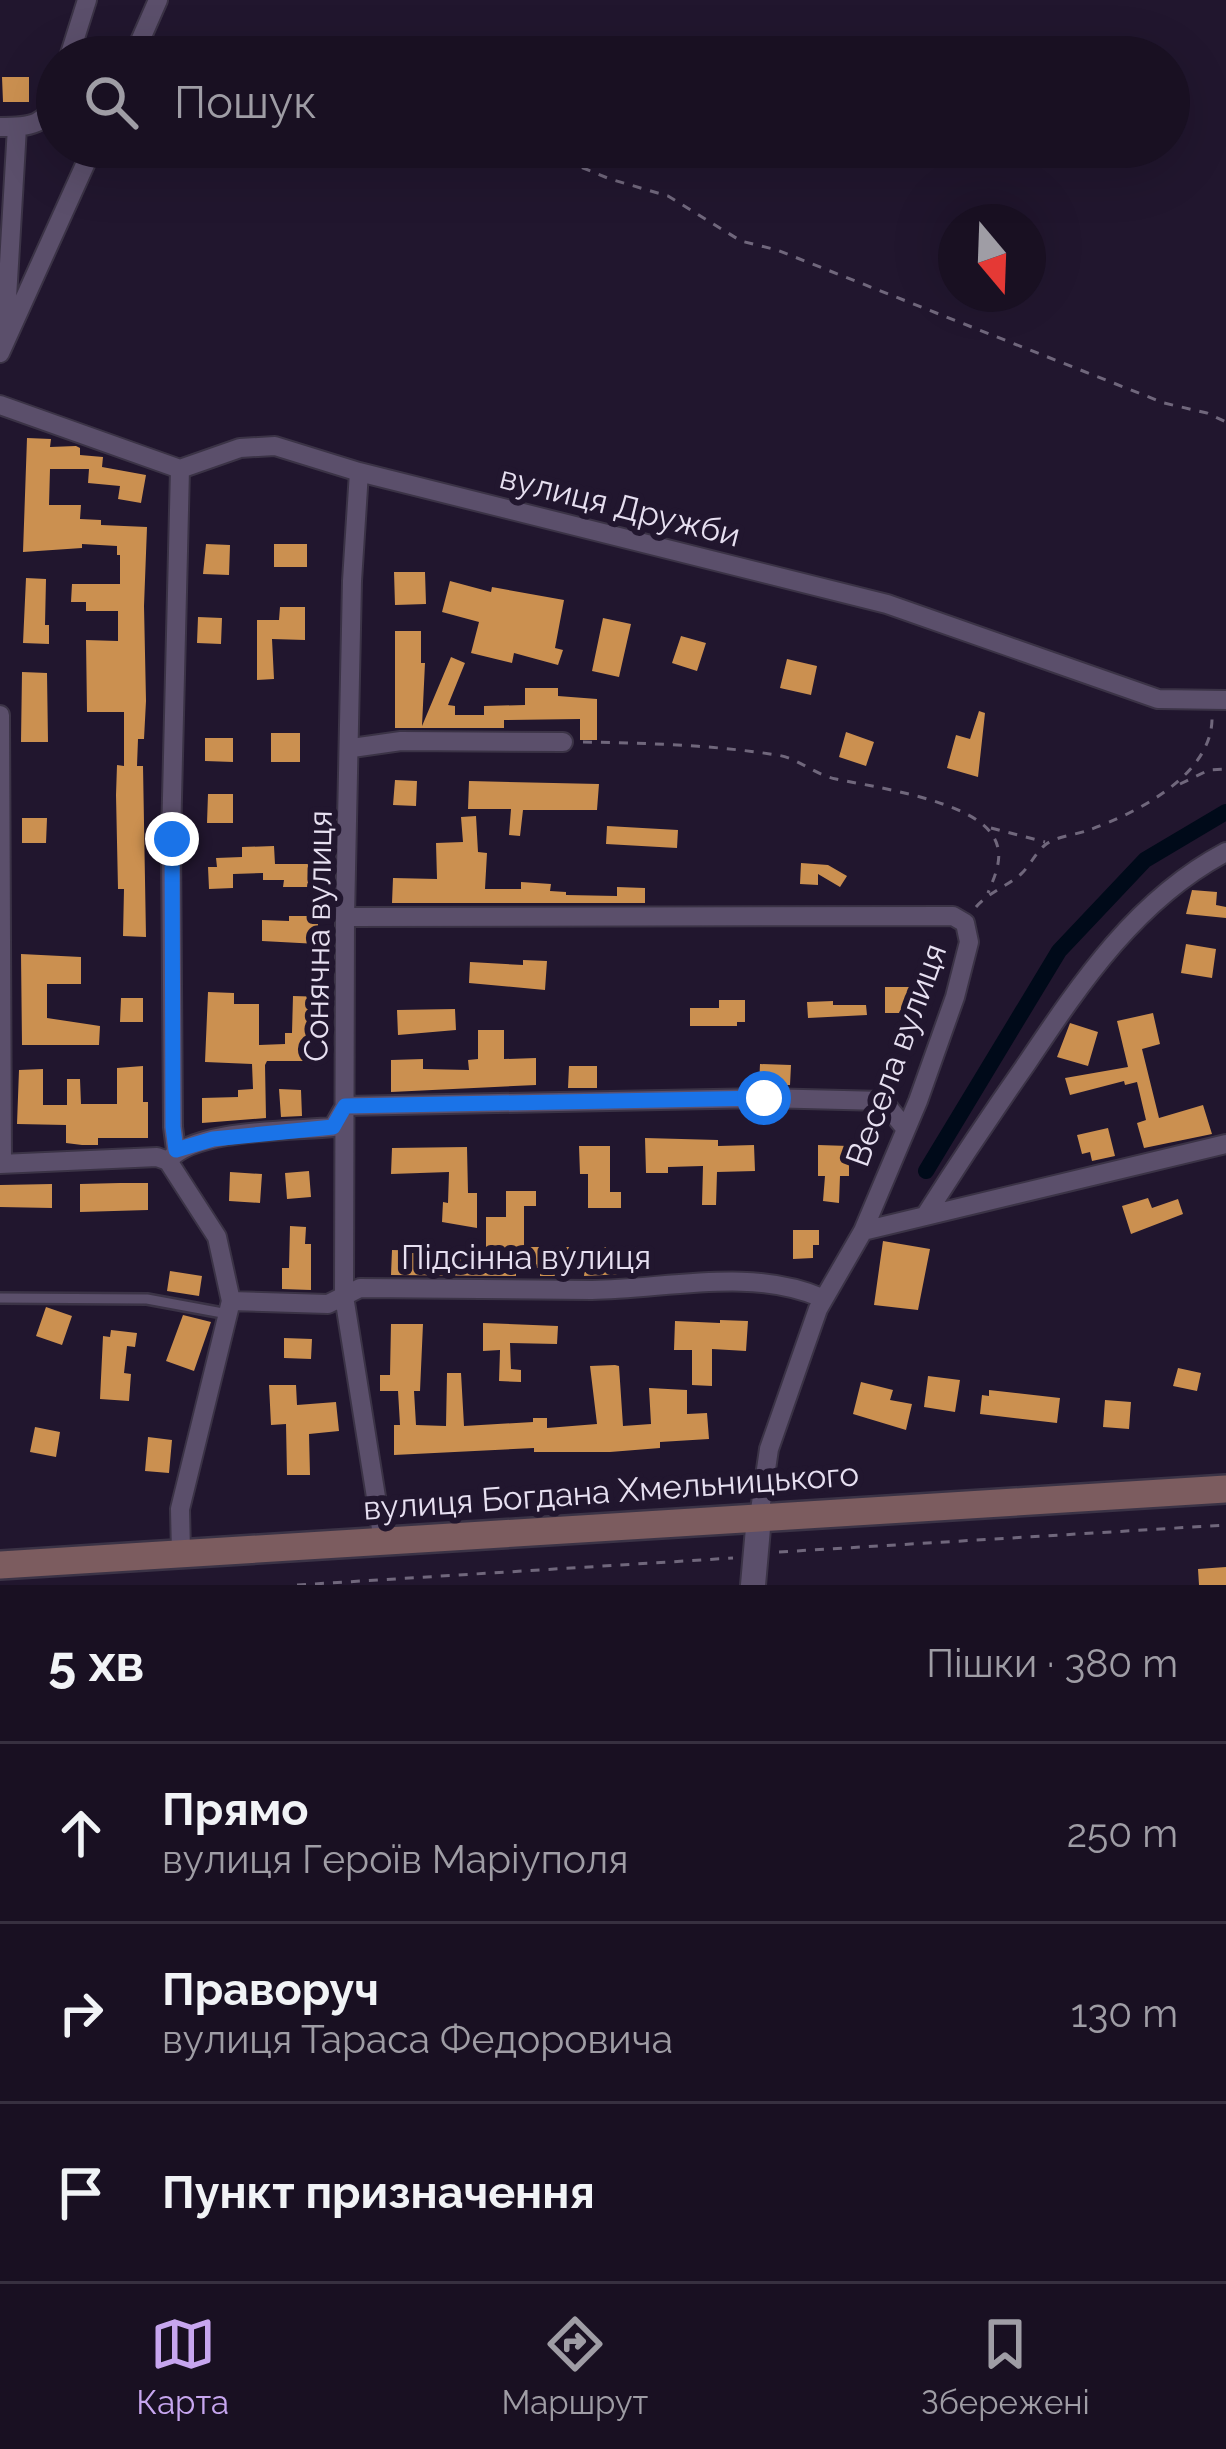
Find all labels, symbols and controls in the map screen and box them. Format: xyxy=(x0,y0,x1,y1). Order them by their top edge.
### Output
search box xyxy=(36,36,1190,168)
icon: search xyxy=(78,69,144,135)
text: Пошук xyxy=(174,76,317,129)
north arrow xyxy=(938,204,1046,312)
street label: вулиця Дружби xyxy=(496,457,744,555)
street label: Сонячна вулиця xyxy=(296,810,340,1062)
route end xyxy=(145,812,199,866)
street label: Весела вулиця xyxy=(838,938,954,1172)
route start xyxy=(737,1071,791,1125)
street label: Підсінна вулиця xyxy=(401,1238,651,1277)
street label: вулиця Богдана Хмельницького xyxy=(362,1454,860,1528)
text: 5 хв xyxy=(48,1633,144,1693)
text: Пішки · 380 m xyxy=(926,1640,1178,1686)
text: Прямо xyxy=(162,1783,309,1836)
icon: ahead xyxy=(48,1800,114,1866)
text: 250 m xyxy=(1067,1810,1178,1856)
text: вулиця Героїв Маріуполя xyxy=(162,1836,628,1882)
text: Праворуч xyxy=(162,1963,379,2016)
icon: right xyxy=(48,1980,114,2046)
text: 130 m xyxy=(1071,1990,1178,2036)
text: вулиця Тараса Федоровича xyxy=(162,2016,673,2062)
icon: arrive xyxy=(48,2160,114,2226)
text: Пункт призначення xyxy=(162,2166,595,2219)
tab: Карта xyxy=(136,2311,229,2422)
tab: Маршрут xyxy=(502,2311,648,2422)
tab: Збережені xyxy=(921,2311,1090,2422)

